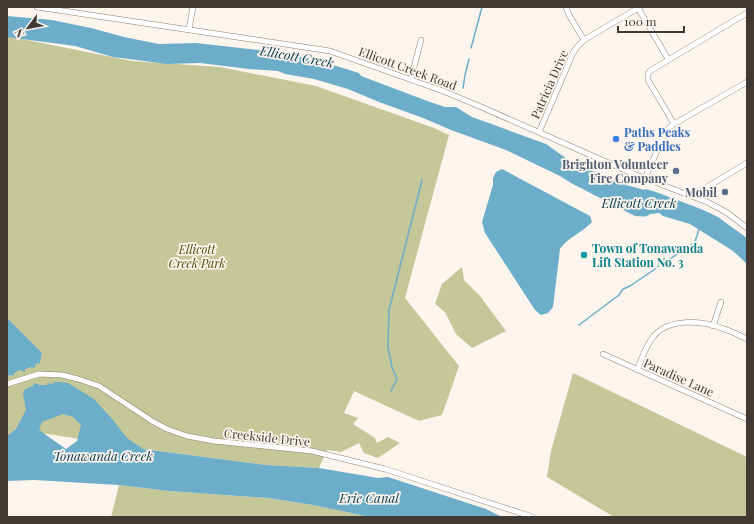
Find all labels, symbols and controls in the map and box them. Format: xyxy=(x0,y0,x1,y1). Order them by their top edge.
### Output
north arrow xyxy=(8,8,48,48)
scale bar xyxy=(618,8,684,34)
text: 100 m xyxy=(624,13,657,29)
text: N xyxy=(11,26,28,41)
water label: Ellicott Creek xyxy=(258,41,336,71)
street label: Ellicott Creek Road xyxy=(357,43,459,93)
street label: Patricia Drive xyxy=(527,47,571,121)
place label: Paths Peaks & Paddles xyxy=(624,124,690,154)
marker: Paths Peaks & Paddles xyxy=(611,134,621,144)
place label: Brighton Volunteer Fire Company xyxy=(562,156,669,186)
marker: Brighton Volunteer Fire Company xyxy=(671,166,681,176)
place label: Mobil xyxy=(685,184,717,200)
marker: Mobil xyxy=(720,187,730,197)
water label: Ellicott Creek xyxy=(601,194,677,211)
place label: Town of Tonawanda Lift Station No. 3 xyxy=(592,240,704,270)
park label: Ellicott Creek Park xyxy=(169,241,225,271)
marker: Town of Tonawanda Lift Station No. 3 xyxy=(579,250,589,260)
street label: Paradise Lane xyxy=(641,354,717,400)
street label: Creekside Drive xyxy=(223,425,311,449)
water label: Tonawanda Creek xyxy=(53,447,153,464)
water label: Erie Canal xyxy=(338,489,400,506)

